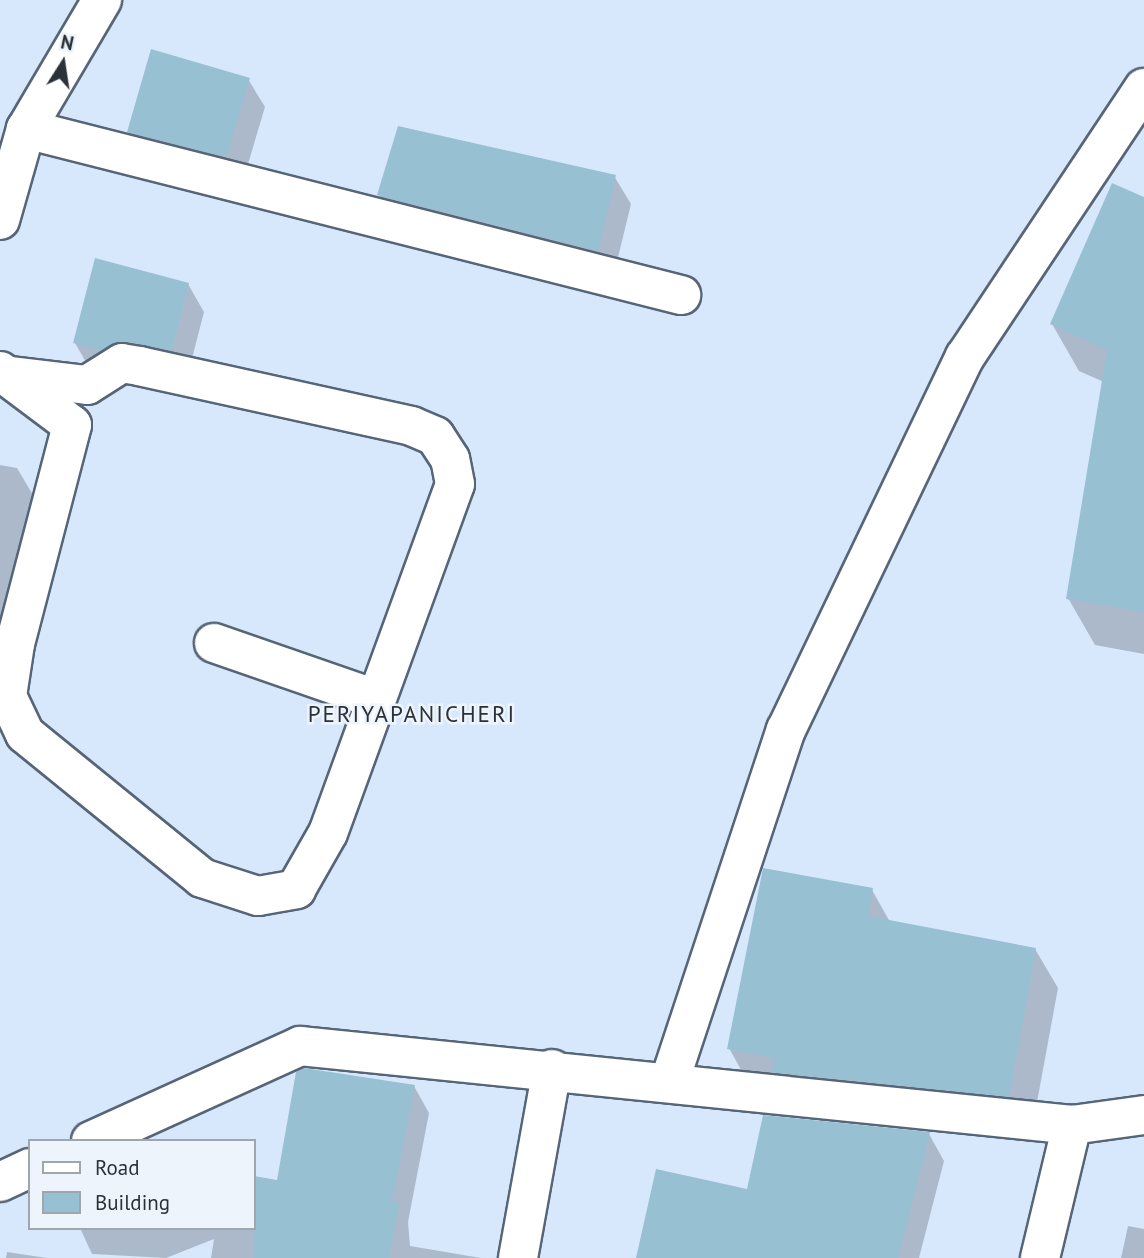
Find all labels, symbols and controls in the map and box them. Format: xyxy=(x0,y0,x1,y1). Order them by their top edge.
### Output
north arrow xyxy=(28,28,98,98)
text: N xyxy=(59,29,76,55)
district label: PERIYAPANICHERI xyxy=(310,700,514,728)
legend xyxy=(28,1139,256,1230)
text: Road xyxy=(95,1154,139,1181)
text: Building xyxy=(95,1189,170,1216)

